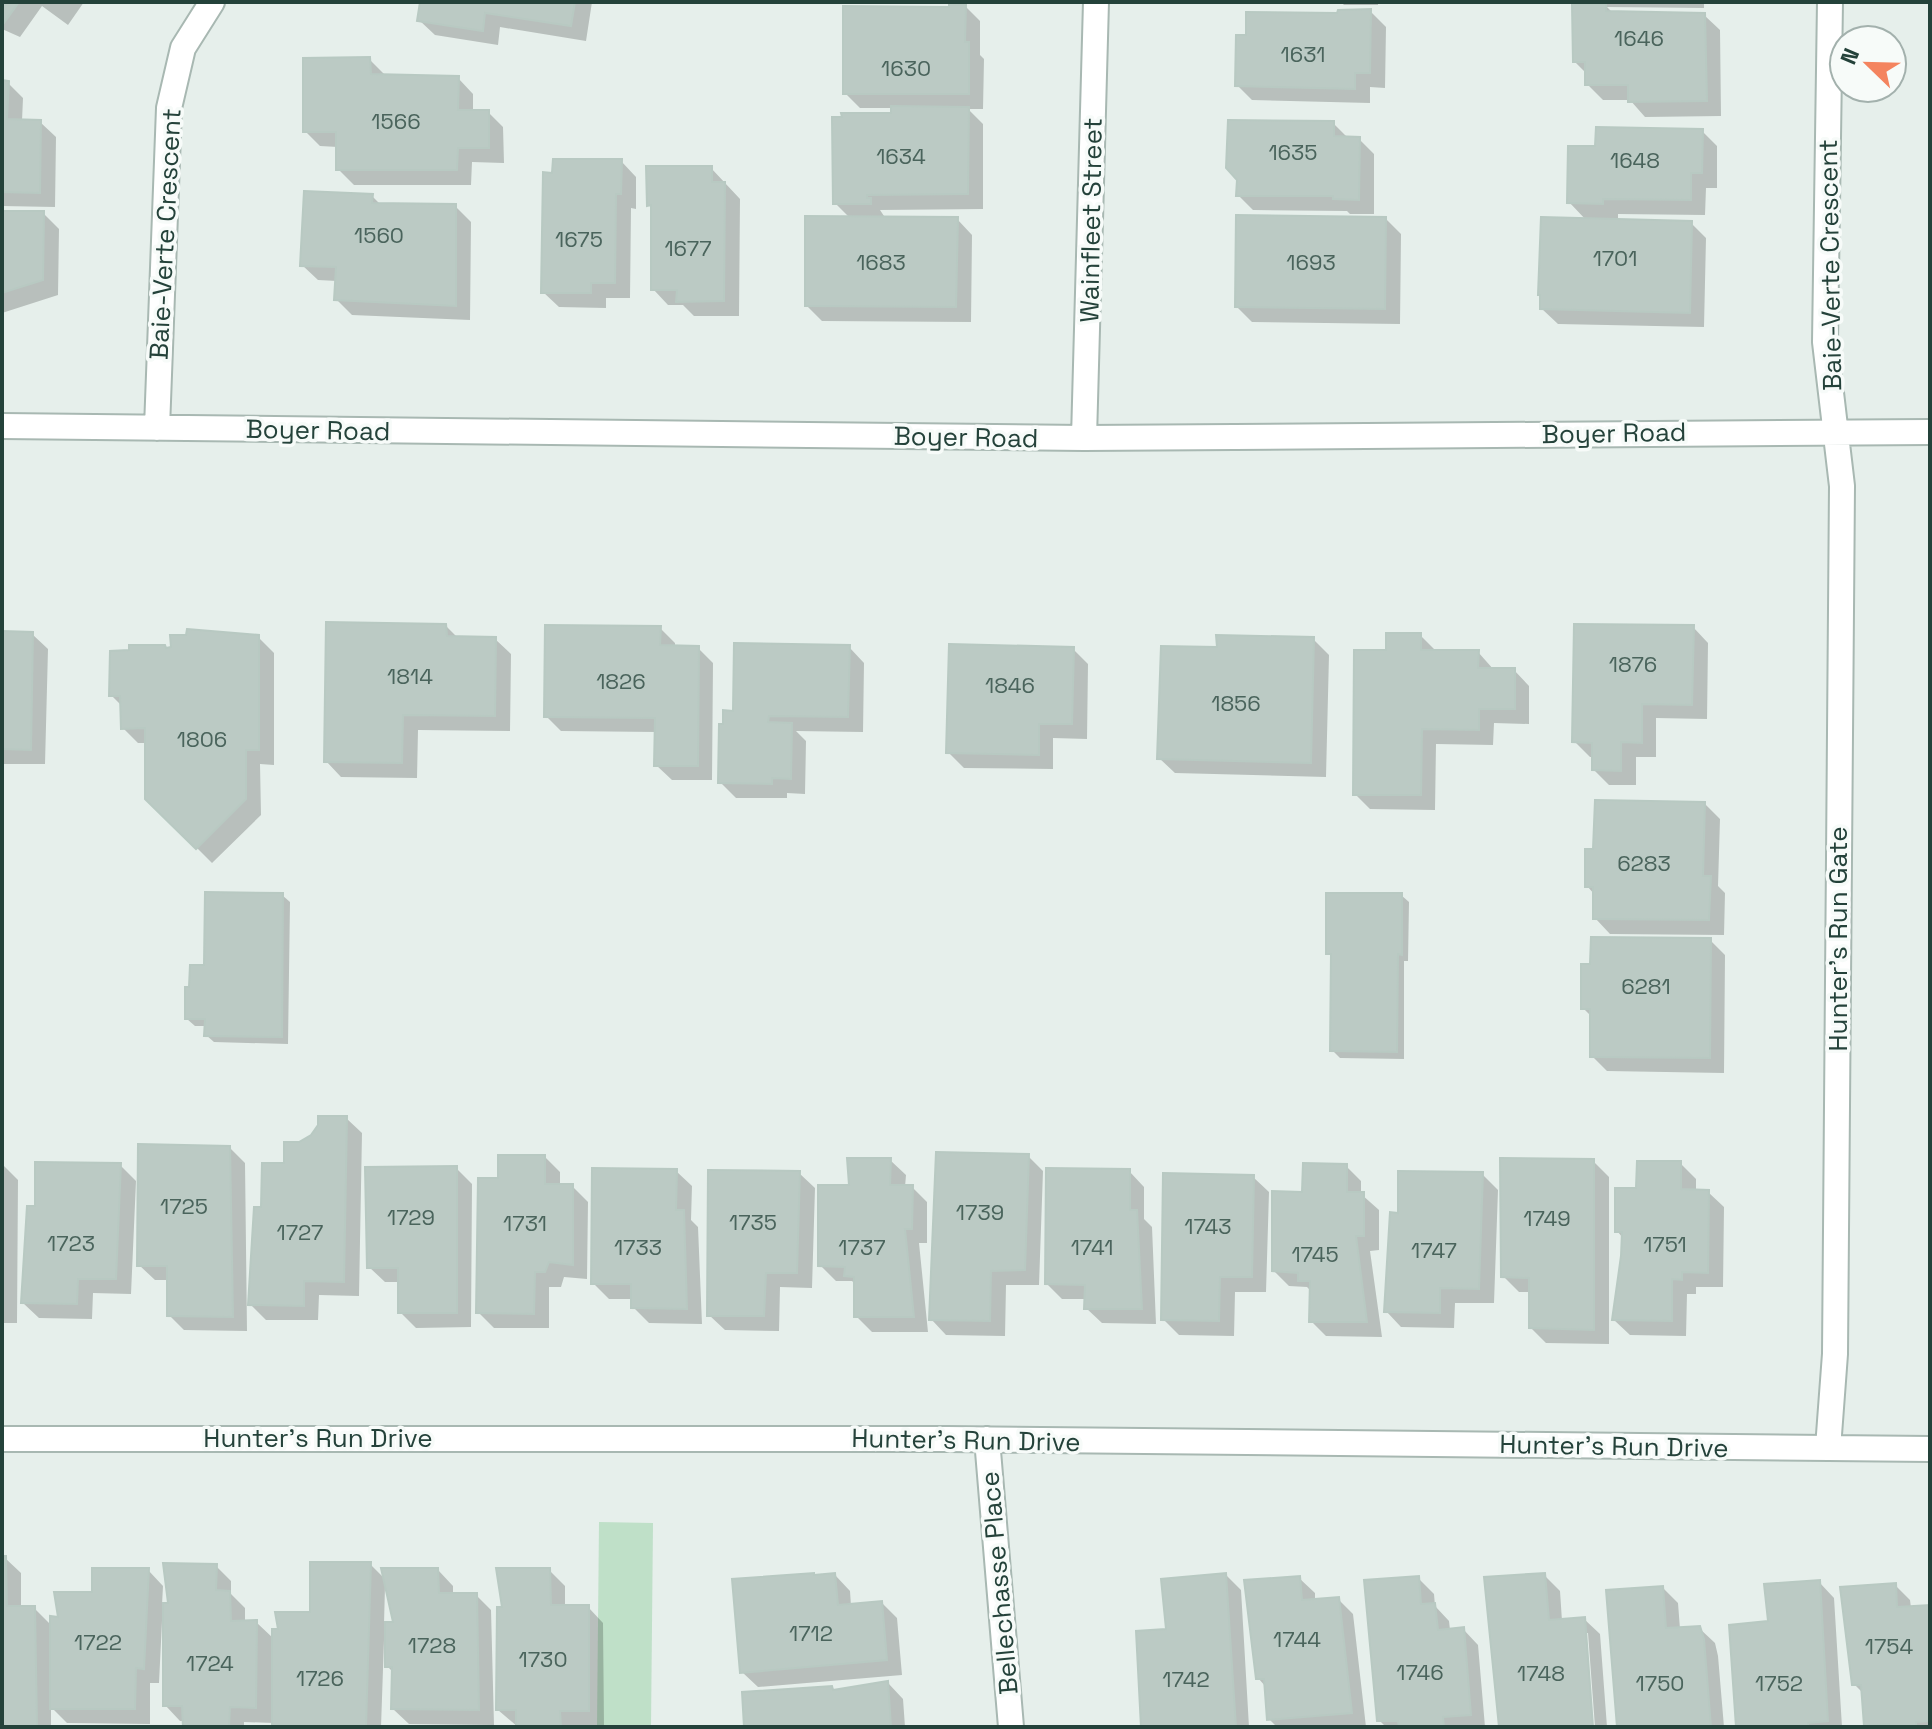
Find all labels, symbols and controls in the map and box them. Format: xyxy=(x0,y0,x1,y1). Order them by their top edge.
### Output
house number: 1646 xyxy=(1614,24,1664,52)
north arrow xyxy=(1828,24,1908,104)
house number: 1631 xyxy=(1281,40,1325,68)
text: N xyxy=(1834,44,1865,68)
house number: 1630 xyxy=(881,54,931,82)
street label: Baie-Verte Crescent xyxy=(141,107,189,361)
house number: 1566 xyxy=(371,107,421,135)
street label: Wainfleet Street xyxy=(1072,117,1110,323)
house number: 1635 xyxy=(1268,138,1318,166)
street label: Baie-Verte Crescent xyxy=(1811,139,1849,391)
house number: 1634 xyxy=(876,142,926,170)
house number: 1648 xyxy=(1610,146,1660,174)
house number: 1560 xyxy=(354,221,404,249)
house number: 1675 xyxy=(555,225,603,253)
house number: 1677 xyxy=(664,234,712,262)
house number: 1701 xyxy=(1593,244,1637,272)
house number: 1683 xyxy=(856,248,906,276)
house number: 1693 xyxy=(1286,248,1336,276)
street label: Boyer Road xyxy=(245,412,391,448)
street label: Boyer Road xyxy=(1541,415,1687,451)
street label: Boyer Road xyxy=(893,419,1039,455)
house number: 1876 xyxy=(1609,650,1657,678)
house number: 1814 xyxy=(387,662,433,690)
house number: 1826 xyxy=(596,667,646,695)
house number: 1846 xyxy=(985,671,1035,699)
house number: 1856 xyxy=(1211,689,1261,717)
house number: 1806 xyxy=(177,725,227,753)
street label: Hunter's Run Gate xyxy=(1821,826,1855,1052)
house number: 6283 xyxy=(1617,849,1671,877)
house number: 6281 xyxy=(1621,972,1671,1000)
house number: 1725 xyxy=(160,1192,208,1220)
house number: 1739 xyxy=(956,1198,1004,1226)
house number: 1729 xyxy=(387,1203,435,1231)
house number: 1749 xyxy=(1523,1204,1571,1232)
house number: 1735 xyxy=(729,1208,777,1236)
house number: 1731 xyxy=(503,1209,547,1237)
house number: 1743 xyxy=(1184,1212,1232,1240)
house number: 1727 xyxy=(277,1218,323,1246)
house number: 1723 xyxy=(47,1229,95,1257)
house number: 1751 xyxy=(1643,1230,1687,1258)
house number: 1733 xyxy=(614,1233,662,1261)
house number: 1737 xyxy=(838,1233,886,1261)
house number: 1741 xyxy=(1071,1233,1113,1261)
house number: 1747 xyxy=(1411,1236,1457,1264)
house number: 1745 xyxy=(1291,1240,1339,1268)
street label: Hunter's Run Drive xyxy=(203,1421,433,1455)
street label: Hunter's Run Drive xyxy=(851,1421,1081,1459)
street label: Hunter's Run Drive xyxy=(1499,1427,1729,1465)
street label: Bellechasse Place xyxy=(972,1470,1026,1696)
house number: 1712 xyxy=(789,1619,833,1647)
house number: 1744 xyxy=(1273,1625,1321,1653)
house number: 1722 xyxy=(74,1628,122,1656)
house number: 1728 xyxy=(408,1631,456,1659)
house number: 1754 xyxy=(1865,1632,1914,1660)
house number: 1730 xyxy=(519,1645,568,1673)
house number: 1724 xyxy=(186,1649,234,1677)
house number: 1746 xyxy=(1396,1658,1444,1686)
house number: 1748 xyxy=(1517,1659,1565,1687)
house number: 1726 xyxy=(296,1664,344,1692)
house number: 1742 xyxy=(1162,1665,1210,1693)
house number: 1750 xyxy=(1636,1669,1684,1697)
house number: 1752 xyxy=(1755,1669,1803,1697)

